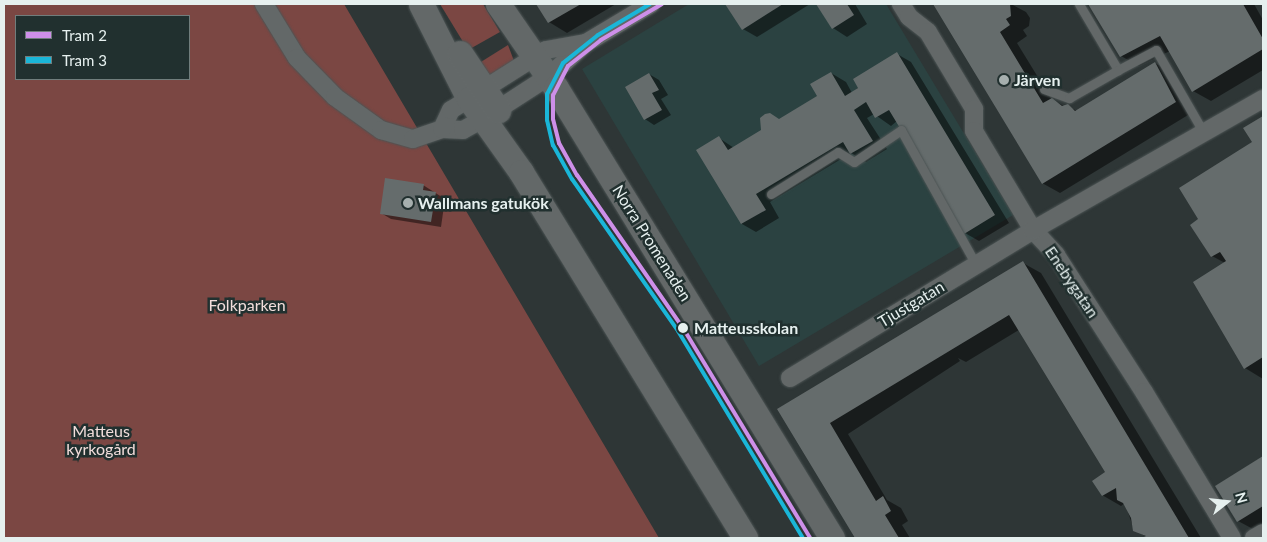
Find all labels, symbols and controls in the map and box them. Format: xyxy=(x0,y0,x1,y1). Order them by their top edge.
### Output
legend xyxy=(15,15,190,80)
text: Tram 2 xyxy=(62,26,107,44)
text: Tram 3 xyxy=(62,51,107,69)
place label: Järven xyxy=(1014,70,1060,90)
marker: Järven xyxy=(998,74,1010,86)
street label: Norra Promenaden xyxy=(608,181,696,305)
place label: Wallmans gatukök xyxy=(418,193,549,213)
marker: Wallmans gatukök xyxy=(402,197,414,209)
street label: Enebygatan xyxy=(1041,243,1103,321)
street label: Tjustgatan xyxy=(875,277,947,331)
park label: Folkparken xyxy=(208,295,286,315)
place label: Matteusskolan xyxy=(694,318,798,338)
marker: Matteusskolan xyxy=(676,321,690,335)
park label: Matteus kyrkogård xyxy=(66,421,136,459)
north arrow xyxy=(1202,477,1252,527)
text: N xyxy=(1232,490,1252,505)

